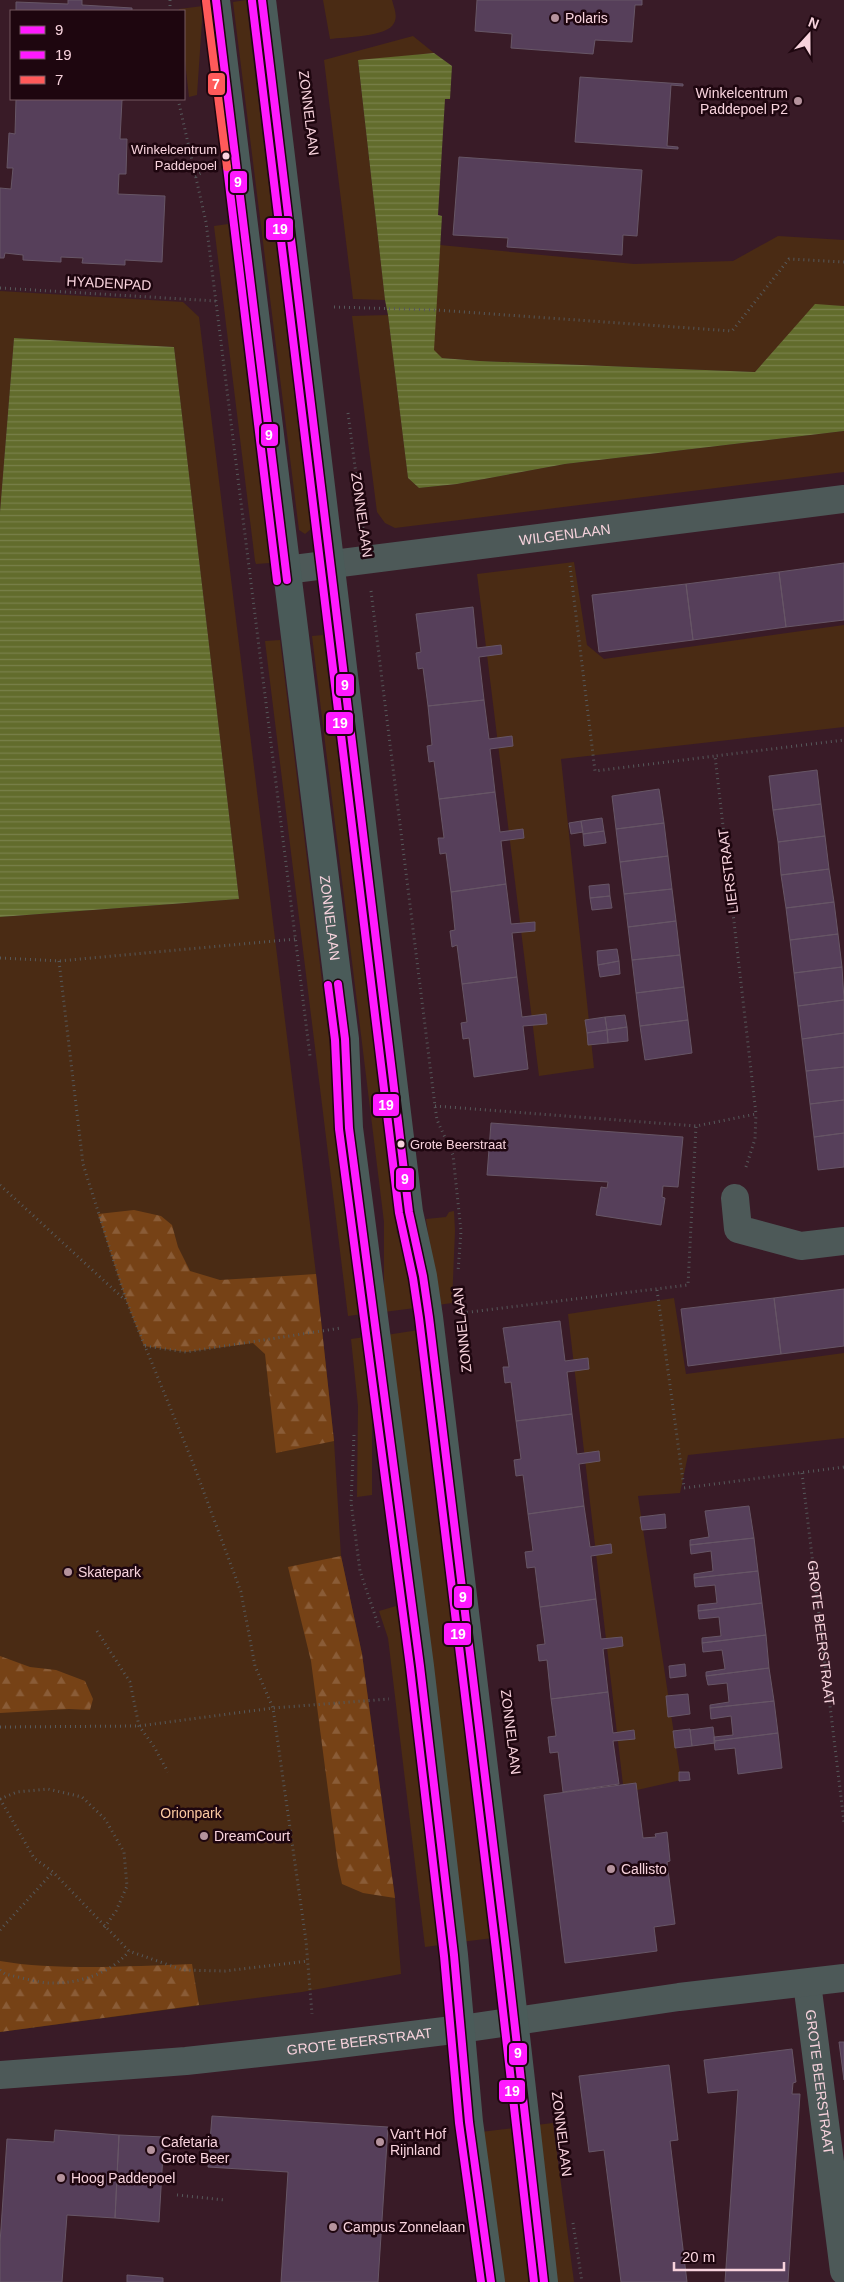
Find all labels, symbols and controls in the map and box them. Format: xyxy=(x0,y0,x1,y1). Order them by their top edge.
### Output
legend xyxy=(10,10,185,100)
place label: Polaris xyxy=(565,10,608,26)
north arrow xyxy=(784,10,834,60)
marker: Polaris xyxy=(549,12,561,24)
text: N xyxy=(806,14,821,32)
text: 9 xyxy=(55,21,63,38)
text: 19 xyxy=(55,46,72,63)
street label: ZONNELAAN xyxy=(296,70,322,156)
text: 7 xyxy=(55,71,63,88)
line badge: 7 xyxy=(207,72,226,96)
text: 7 xyxy=(212,76,220,92)
place label: Winkelcentrum Paddepoel P2 xyxy=(695,85,788,117)
marker: Winkelcentrum Paddepoel P2 xyxy=(792,95,804,107)
place label: Winkelcentrum Paddepoel xyxy=(131,142,217,173)
marker: Winkelcentrum Paddepoel xyxy=(221,151,231,161)
line badge: 9 xyxy=(229,170,248,194)
text: 9 xyxy=(234,174,242,190)
line badge: 19 xyxy=(265,217,294,241)
text: 19 xyxy=(272,221,288,237)
street label: HYADENPAD xyxy=(66,273,152,293)
line badge: 9 xyxy=(260,423,279,447)
text: 9 xyxy=(265,427,273,443)
street label: ZONNELAAN xyxy=(348,472,376,558)
street label: WILGENLAAN xyxy=(518,521,611,548)
line badge: 9 xyxy=(335,673,355,697)
text: 9 xyxy=(341,677,349,693)
line badge: 19 xyxy=(325,711,354,735)
text: 19 xyxy=(332,715,348,731)
street label: LIERSTRAAT xyxy=(715,827,741,914)
street label: ZONNELAAN xyxy=(317,874,343,961)
line badge: 19 xyxy=(372,1093,400,1117)
text: 19 xyxy=(378,1097,394,1113)
place label: Grote Beerstraat xyxy=(410,1137,506,1152)
marker: Grote Beerstraat xyxy=(396,1139,406,1149)
line badge: 9 xyxy=(395,1167,415,1191)
text: 9 xyxy=(401,1171,409,1187)
street label: ZONNELAAN xyxy=(450,1287,474,1373)
street label: GROTE BEERSTRAAT xyxy=(805,1559,838,1707)
place label: Skatepark xyxy=(78,1564,142,1580)
marker: Skatepark xyxy=(62,1566,74,1578)
line badge: 9 xyxy=(453,1585,473,1609)
text: 9 xyxy=(459,1589,467,1605)
line badge: 19 xyxy=(443,1622,472,1646)
text: 19 xyxy=(450,1626,466,1642)
street label: ZONNELAAN xyxy=(498,1689,524,1775)
park label: Orionpark xyxy=(160,1805,223,1821)
place label: DreamCourt xyxy=(214,1828,290,1844)
marker: DreamCourt xyxy=(198,1830,210,1842)
place label: Callisto xyxy=(621,1861,667,1877)
marker: Callisto xyxy=(605,1863,617,1875)
street label: GROTE BEERSTRAAT xyxy=(802,2009,837,2156)
street label: GROTE BEERSTRAAT xyxy=(286,2025,433,2058)
line badge: 9 xyxy=(508,2042,528,2066)
text: 9 xyxy=(514,2045,522,2061)
line badge: 19 xyxy=(498,2079,526,2103)
text: 19 xyxy=(504,2083,520,2099)
street label: ZONNELAAN xyxy=(549,2091,575,2177)
place label: Van't Hof Rijnland xyxy=(390,2126,446,2158)
place label: Cafetaria Grote Beer xyxy=(161,2134,230,2166)
marker: Van't Hof Rijnland xyxy=(374,2136,386,2148)
marker: Cafetaria Grote Beer xyxy=(145,2144,157,2156)
place label: Hoog Paddepoel xyxy=(71,2170,175,2186)
marker: Hoog Paddepoel xyxy=(55,2172,67,2184)
place label: Campus Zonnelaan xyxy=(343,2219,465,2235)
marker: Campus Zonnelaan xyxy=(327,2221,339,2233)
scale bar xyxy=(674,2240,784,2272)
text: 20 m xyxy=(682,2248,715,2265)

